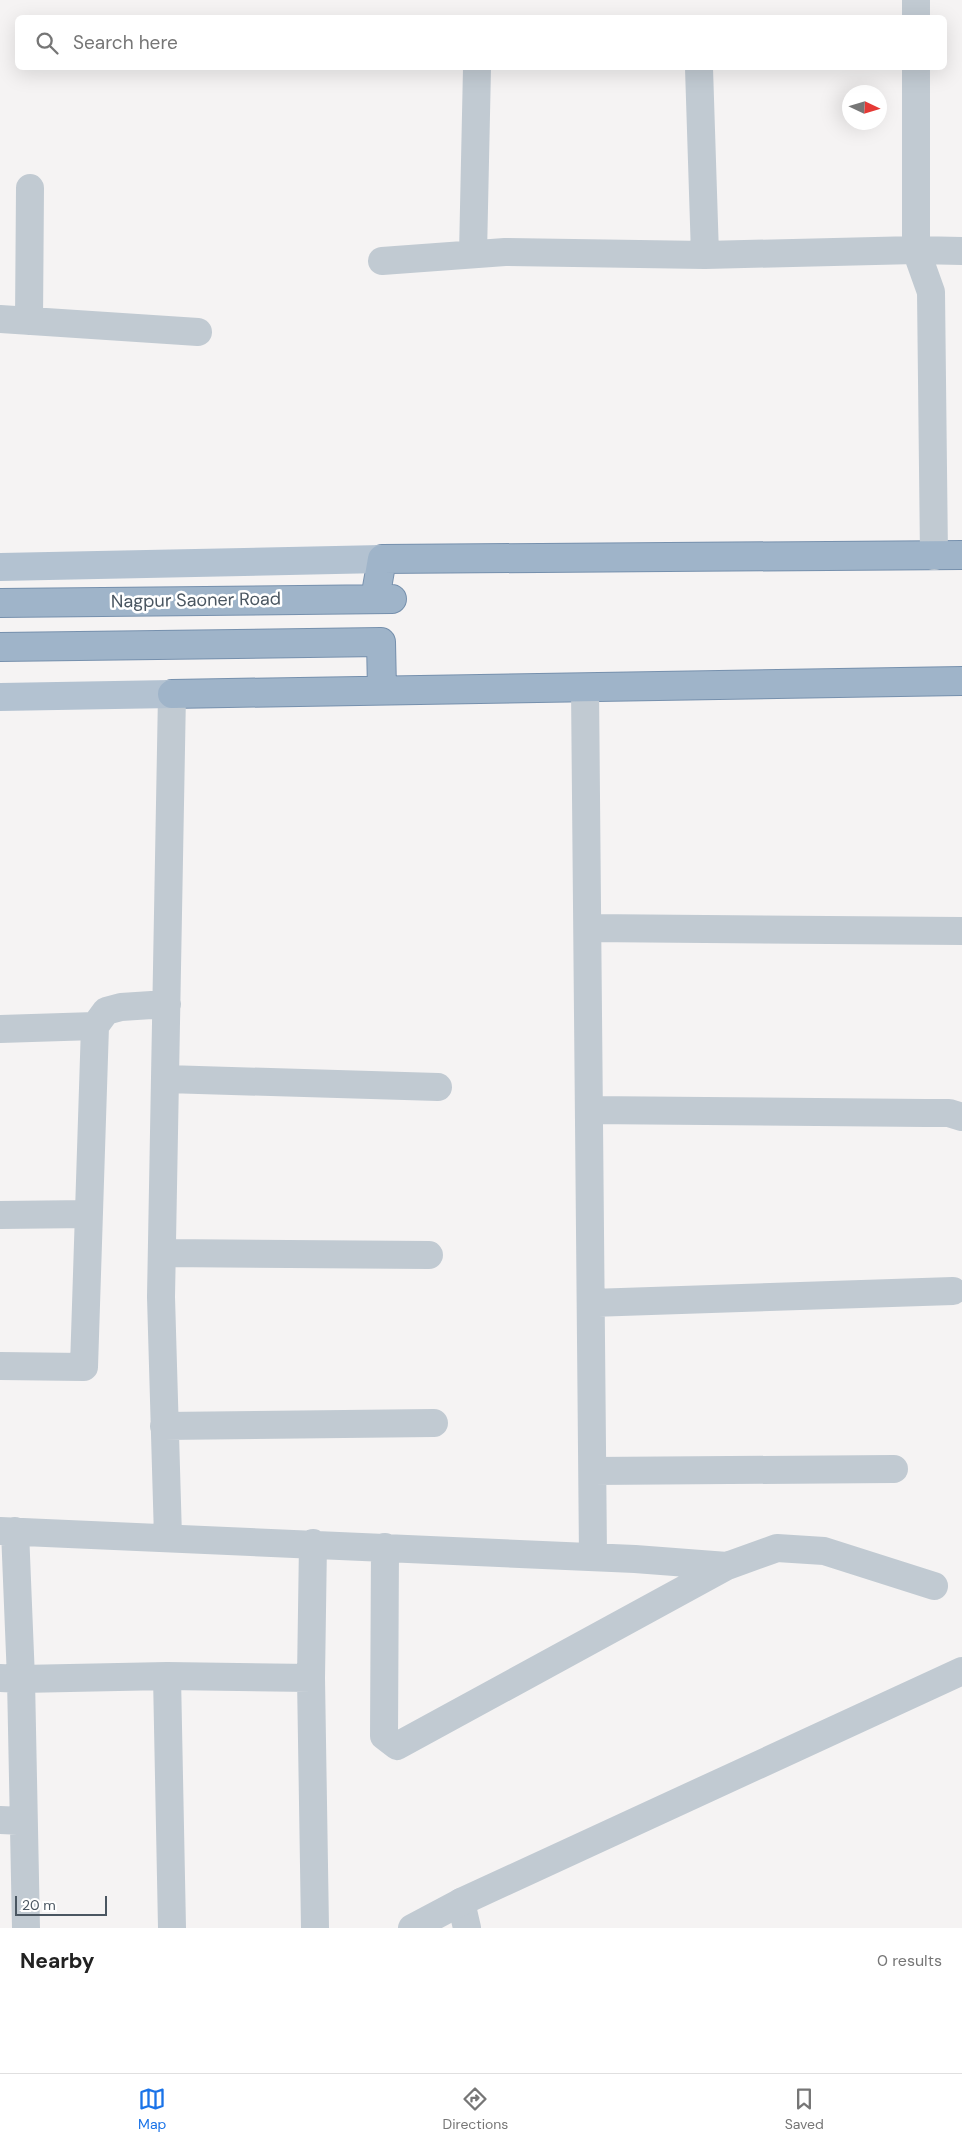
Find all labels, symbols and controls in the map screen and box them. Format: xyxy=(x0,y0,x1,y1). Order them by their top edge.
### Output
search box xyxy=(15,15,947,70)
icon: search xyxy=(33,29,61,57)
text: Search here xyxy=(73,30,178,55)
north arrow xyxy=(842,85,887,130)
street label: Nagpur Saoner Road xyxy=(111,587,281,613)
scale bar xyxy=(15,1893,108,1916)
text: 20 m xyxy=(22,1896,56,1914)
text: Nearby xyxy=(20,1947,94,1975)
text: 0 results xyxy=(877,1950,942,1971)
tab: Map xyxy=(138,2085,166,2133)
tab: Directions xyxy=(443,2085,508,2133)
tab: Saved xyxy=(785,2085,824,2133)

